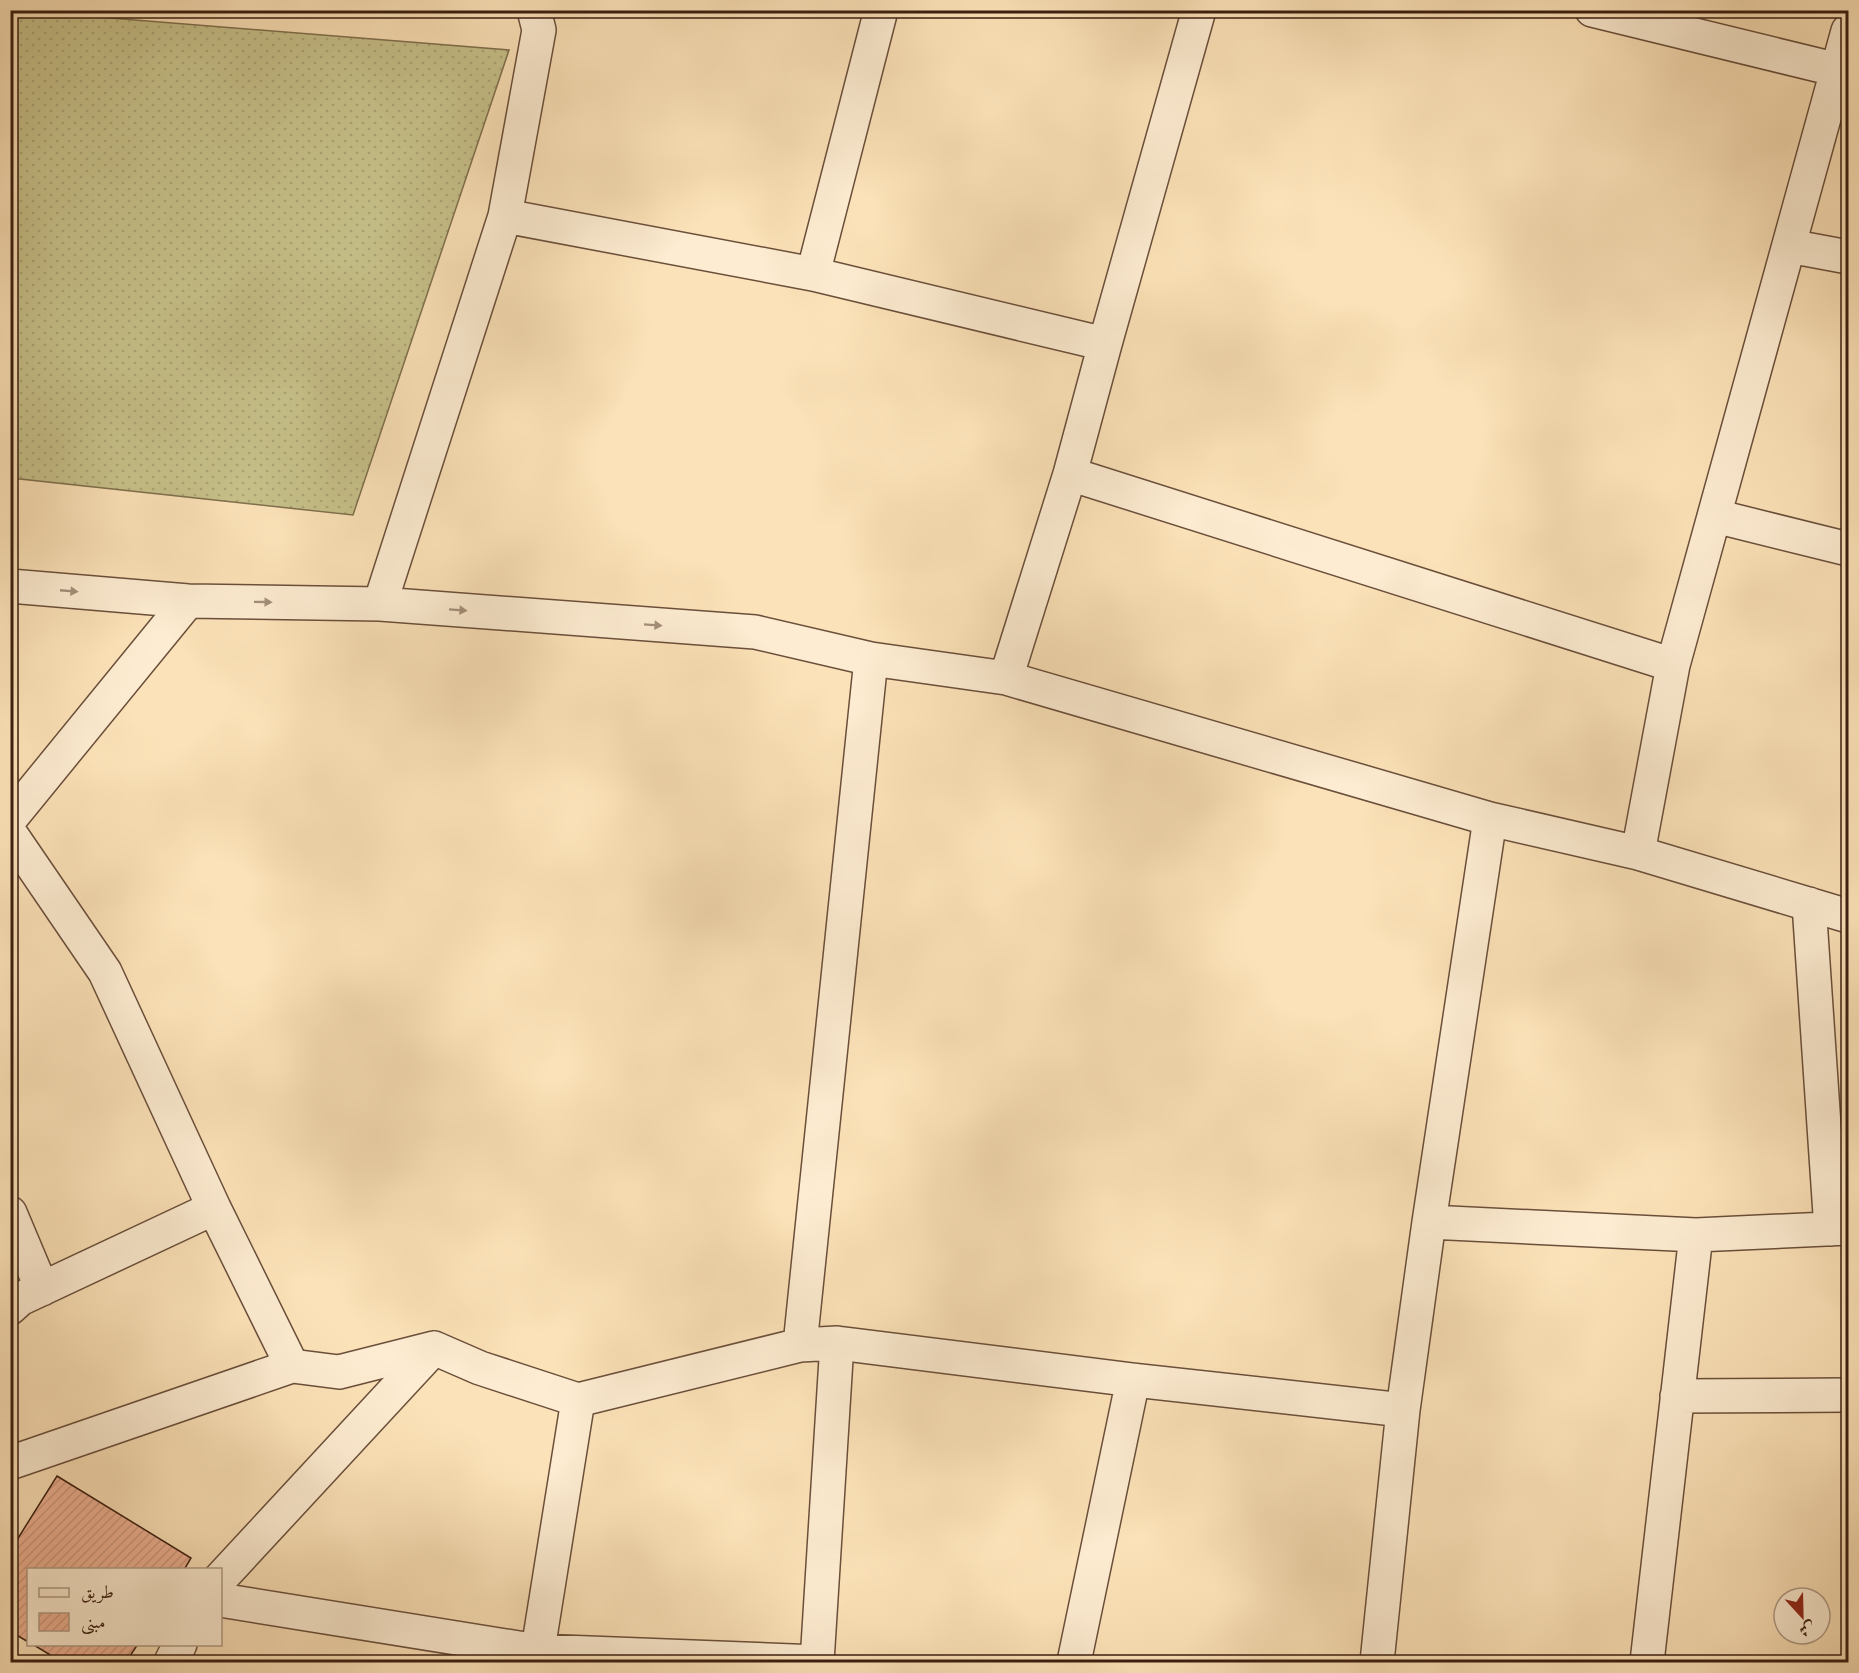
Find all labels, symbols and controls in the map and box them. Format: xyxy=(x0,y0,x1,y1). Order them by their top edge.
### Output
one-way arrow xyxy=(59,586,78,595)
one-way arrow xyxy=(254,597,273,607)
one-way arrow xyxy=(449,605,468,615)
one-way arrow xyxy=(643,620,662,630)
legend xyxy=(27,1568,222,1646)
text: طريق xyxy=(81,1581,114,1607)
north arrow xyxy=(1772,1586,1832,1646)
text: مبنى xyxy=(81,1611,106,1637)
text: ش xyxy=(1795,1614,1818,1641)

